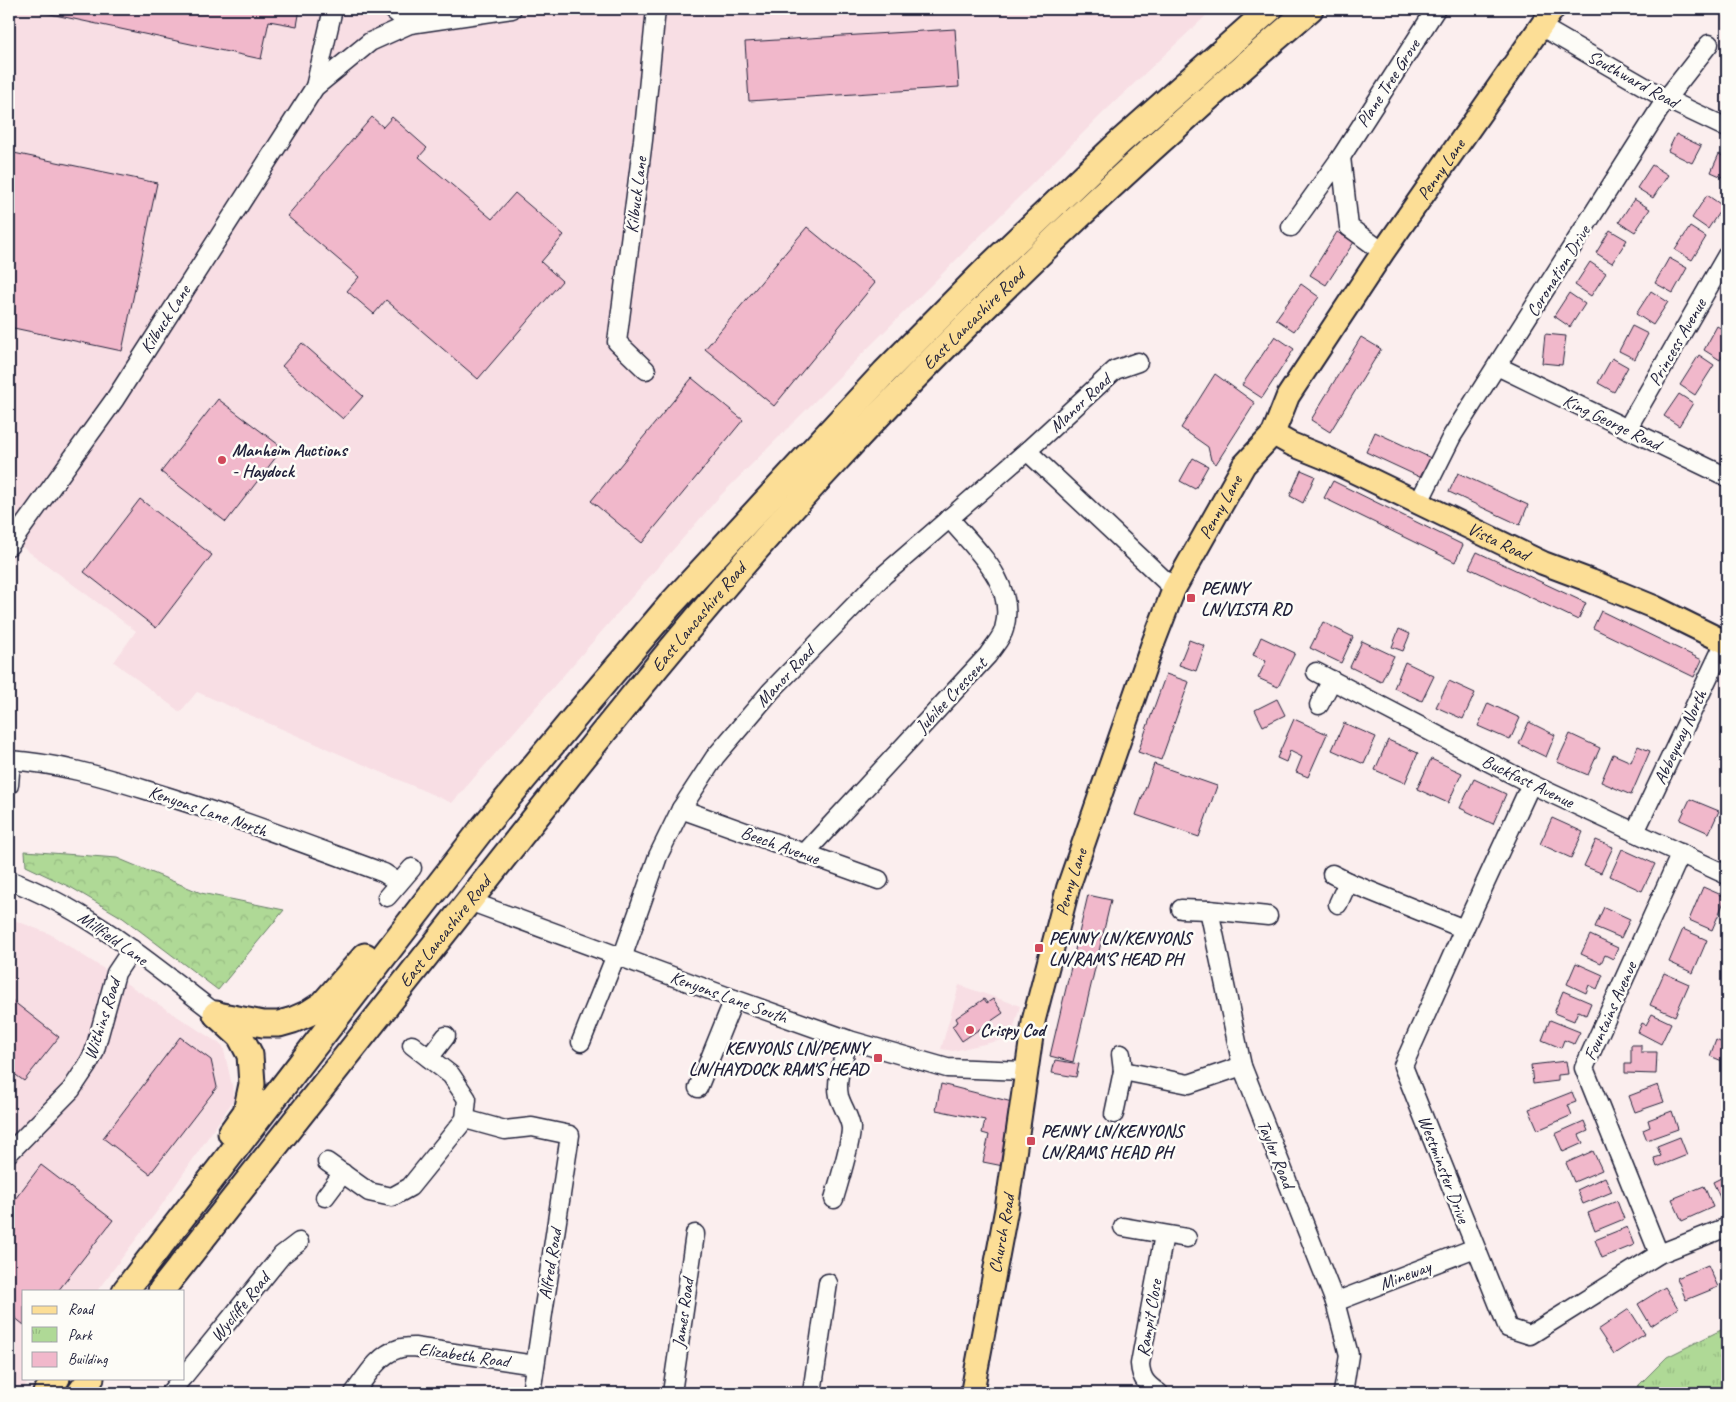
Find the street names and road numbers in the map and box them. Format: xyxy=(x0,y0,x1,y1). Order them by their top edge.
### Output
street label: Plane Tree Grove xyxy=(1351,34,1425,131)
street label: Southward Road xyxy=(1584,45,1685,114)
street label: Penny Lane xyxy=(1412,134,1470,204)
street label: Kilbuck Lane xyxy=(620,154,652,234)
street label: Coronation Drive xyxy=(1521,220,1595,321)
street label: East Lancashire Road xyxy=(918,261,1031,374)
street label: Kilbuck Lane xyxy=(135,280,196,357)
street label: Princess Avenue xyxy=(1643,294,1711,389)
street label: Manor Road xyxy=(1045,367,1118,437)
street label: King George Road xyxy=(1560,389,1667,456)
street label: Penny Lane xyxy=(1194,470,1248,543)
street label: Vista Road xyxy=(1464,517,1536,567)
street label: East Lancashire Road xyxy=(646,556,753,676)
street label: Manor Road xyxy=(751,638,821,711)
street label: Jubilee Crescent xyxy=(910,651,993,738)
street label: Abbeyway North xyxy=(1649,686,1712,788)
street label: Buckfast Avenue xyxy=(1479,749,1578,813)
street label: Kenyons Lane North xyxy=(146,780,271,842)
street label: Beech Avenue xyxy=(738,821,823,870)
street label: Penny Lane xyxy=(1050,844,1092,918)
street label: East Lancashire Road xyxy=(394,869,497,992)
street label: Millfield Lane xyxy=(74,906,153,971)
street label: Fountains Avenue xyxy=(1578,957,1642,1064)
street label: Kenyons Lane South xyxy=(668,966,792,1029)
street label: Withins Road xyxy=(79,973,126,1062)
street label: Westminster Drive xyxy=(1413,1112,1475,1227)
street label: Taylor Road xyxy=(1252,1117,1301,1194)
street label: Church Road xyxy=(984,1190,1020,1275)
street label: Alfred Road xyxy=(534,1224,567,1301)
street label: Mineway xyxy=(1376,1255,1436,1295)
street label: Wycliffe Road xyxy=(206,1266,276,1346)
street label: James Road xyxy=(667,1274,699,1350)
street label: Rampit Close xyxy=(1131,1277,1167,1358)
street label: Elizabeth Road xyxy=(417,1338,514,1373)

